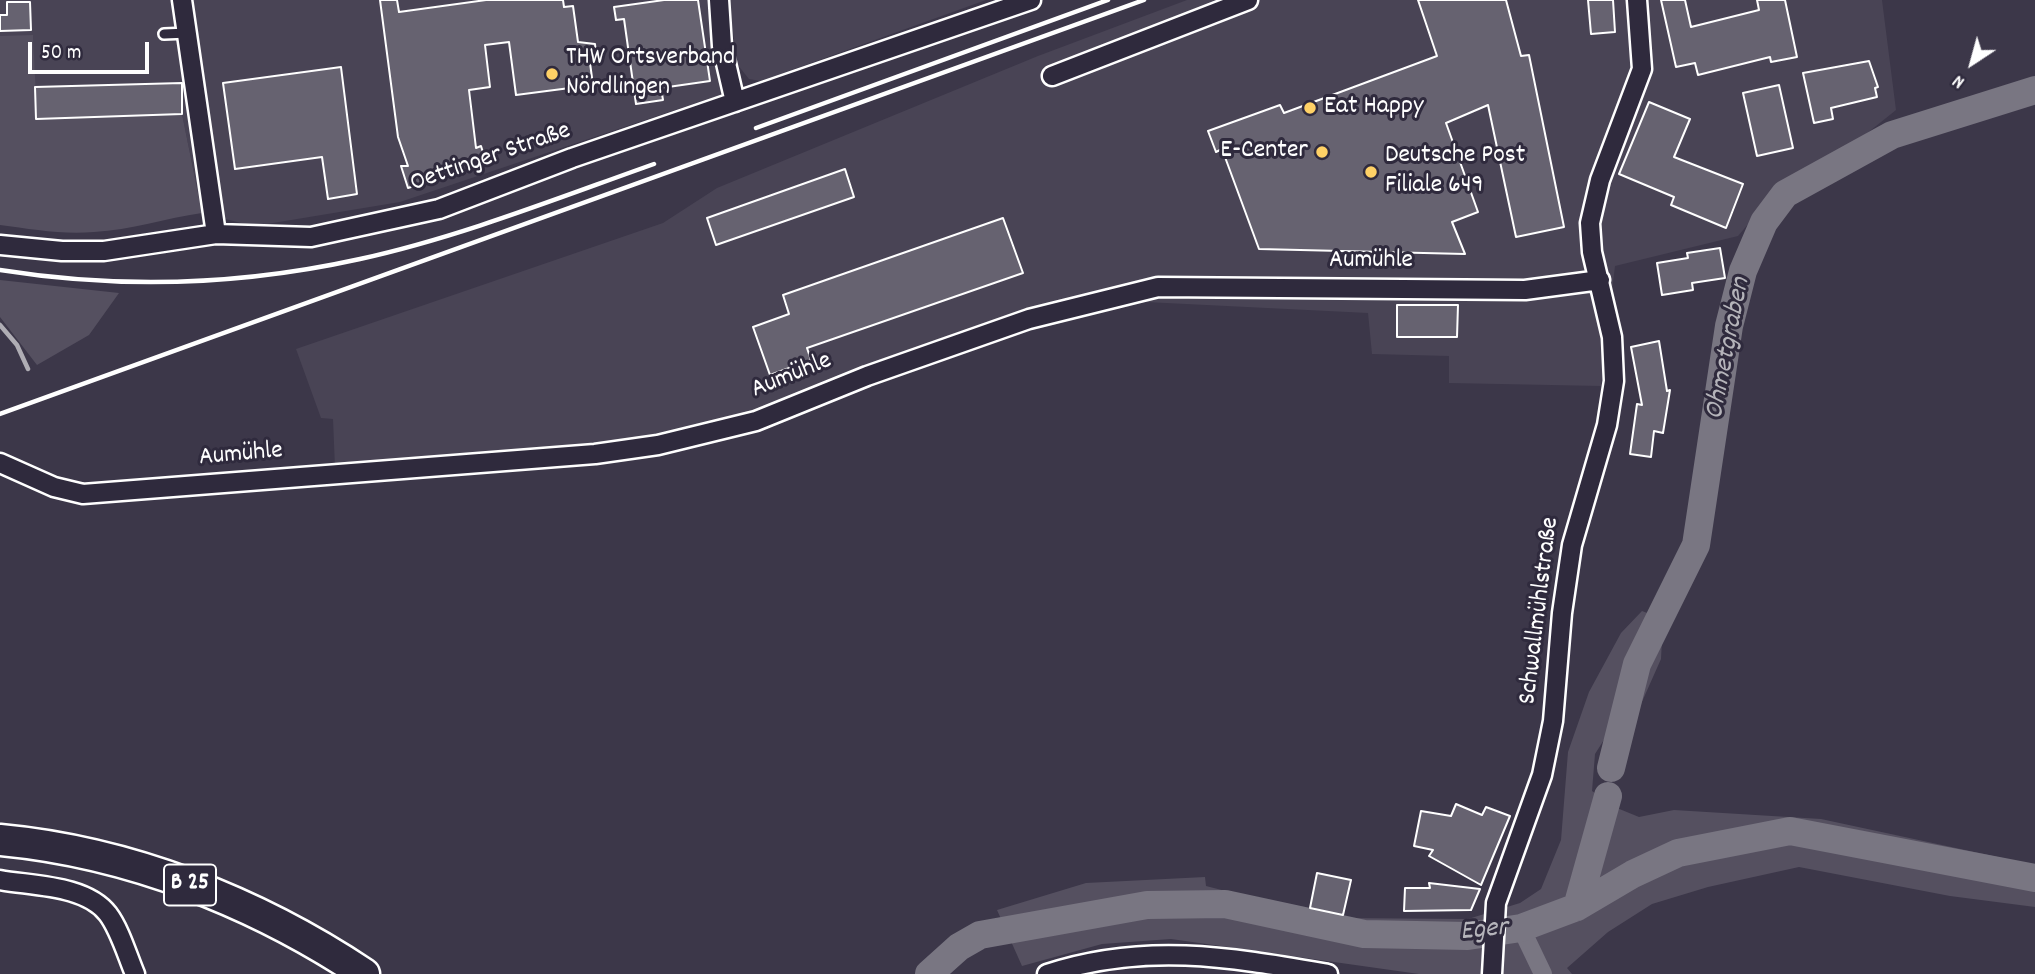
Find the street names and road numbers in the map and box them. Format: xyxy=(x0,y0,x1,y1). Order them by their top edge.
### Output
street label: Oettinger Straße xyxy=(407,117,575,201)
street label: Aumühle xyxy=(1329,246,1413,278)
street label: Aumühle xyxy=(747,347,837,407)
street label: Aumühle xyxy=(198,437,284,475)
street label: Schwallmühlstraße xyxy=(1514,516,1568,706)
road number: B 25 xyxy=(164,864,216,906)

